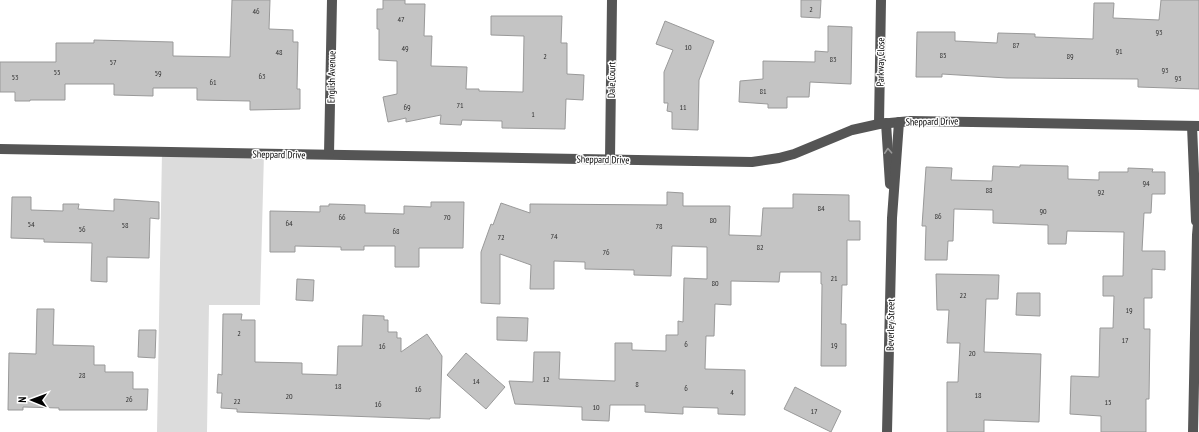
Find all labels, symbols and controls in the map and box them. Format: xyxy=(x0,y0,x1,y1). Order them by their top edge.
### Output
house number: 2 xyxy=(809,4,813,14)
house number: 46 xyxy=(252,6,260,16)
house number: 47 xyxy=(397,14,405,24)
house number: 93 xyxy=(1155,27,1163,37)
street label: Parkway Close xyxy=(874,37,887,87)
house number: 87 xyxy=(1012,40,1020,50)
house number: 10 xyxy=(684,42,692,52)
house number: 49 xyxy=(401,43,409,53)
house number: 91 xyxy=(1115,46,1123,56)
house number: 48 xyxy=(275,47,283,57)
house number: 85 xyxy=(939,50,947,60)
street label: English Avenue xyxy=(325,51,338,103)
house number: 2 xyxy=(543,51,547,61)
house number: 89 xyxy=(1066,51,1074,61)
house number: 83 xyxy=(829,54,837,64)
house number: 57 xyxy=(109,57,117,67)
street label: Dale Court xyxy=(605,61,618,98)
house number: 93 xyxy=(1161,65,1169,75)
house number: 55 xyxy=(53,67,61,77)
house number: 59 xyxy=(154,68,162,78)
house number: 63 xyxy=(258,71,266,81)
house number: 53 xyxy=(11,72,19,82)
house number: 93 xyxy=(1174,73,1182,83)
house number: 61 xyxy=(209,77,217,87)
house number: 81 xyxy=(759,86,767,96)
house number: 71 xyxy=(456,100,464,110)
house number: 69 xyxy=(403,102,411,112)
house number: 11 xyxy=(679,102,687,112)
house number: 1 xyxy=(531,109,535,119)
street label: Sheppard Drive xyxy=(905,115,959,128)
street label: Sheppard Drive xyxy=(252,148,306,161)
one-way arrow xyxy=(884,148,892,154)
street label: Sheppard Drive xyxy=(576,153,630,166)
house number: 94 xyxy=(1142,178,1150,188)
house number: 88 xyxy=(985,185,993,195)
house number: 92 xyxy=(1097,187,1105,197)
house number: 84 xyxy=(817,203,825,213)
house number: 90 xyxy=(1039,206,1047,216)
house number: 86 xyxy=(934,211,942,221)
house number: 66 xyxy=(338,212,346,222)
house number: 70 xyxy=(443,212,451,222)
house number: 80 xyxy=(709,215,717,225)
house number: 64 xyxy=(285,218,293,228)
house number: 54 xyxy=(27,219,35,229)
house number: 58 xyxy=(121,220,129,230)
house number: 78 xyxy=(655,221,663,231)
house number: 56 xyxy=(78,224,86,234)
house number: 68 xyxy=(392,226,400,236)
house number: 74 xyxy=(550,231,558,241)
house number: 72 xyxy=(497,232,505,242)
house number: 82 xyxy=(756,242,764,252)
house number: 76 xyxy=(602,247,610,257)
house number: 21 xyxy=(830,273,838,283)
house number: 80 xyxy=(711,278,719,288)
house number: 22 xyxy=(959,290,967,300)
street label: Beverley Street xyxy=(884,299,897,351)
house number: 19 xyxy=(1125,305,1133,315)
house number: 2 xyxy=(237,328,241,338)
house number: 17 xyxy=(1121,335,1129,345)
house number: 6 xyxy=(684,339,688,349)
house number: 19 xyxy=(830,340,838,350)
house number: 16 xyxy=(378,341,386,351)
house number: 20 xyxy=(968,348,976,358)
house number: 28 xyxy=(78,370,86,380)
house number: 12 xyxy=(542,374,550,384)
house number: 14 xyxy=(472,376,480,386)
house number: 8 xyxy=(635,379,639,389)
north arrow xyxy=(12,380,52,420)
house number: 18 xyxy=(334,381,342,391)
house number: 6 xyxy=(684,383,688,393)
house number: 16 xyxy=(414,384,422,394)
house number: 4 xyxy=(730,387,734,397)
house number: 18 xyxy=(974,390,982,400)
house number: 20 xyxy=(285,391,293,401)
house number: 26 xyxy=(125,394,133,404)
house number: 22 xyxy=(233,396,241,406)
text: N xyxy=(15,397,29,403)
house number: 15 xyxy=(1104,397,1112,407)
house number: 16 xyxy=(374,399,382,409)
house number: 10 xyxy=(592,402,600,412)
house number: 17 xyxy=(810,406,818,416)

